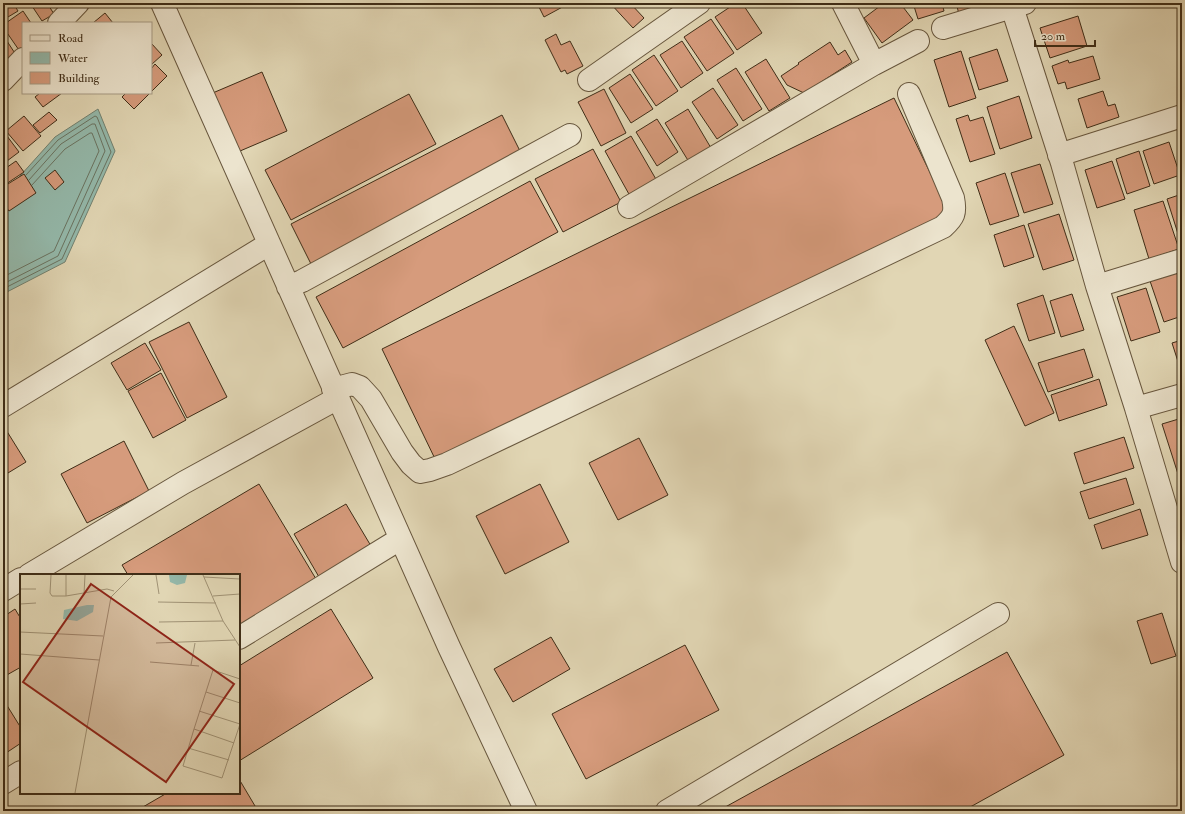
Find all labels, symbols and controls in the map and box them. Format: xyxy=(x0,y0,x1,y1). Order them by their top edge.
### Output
legend xyxy=(22,22,152,94)
scale bar xyxy=(1035,22,1095,48)
text: 20 m xyxy=(1041,29,1066,44)
text: Road xyxy=(58,31,83,46)
text: Water xyxy=(57,51,88,66)
text: Building xyxy=(58,71,101,86)
inset map xyxy=(20,574,240,794)

